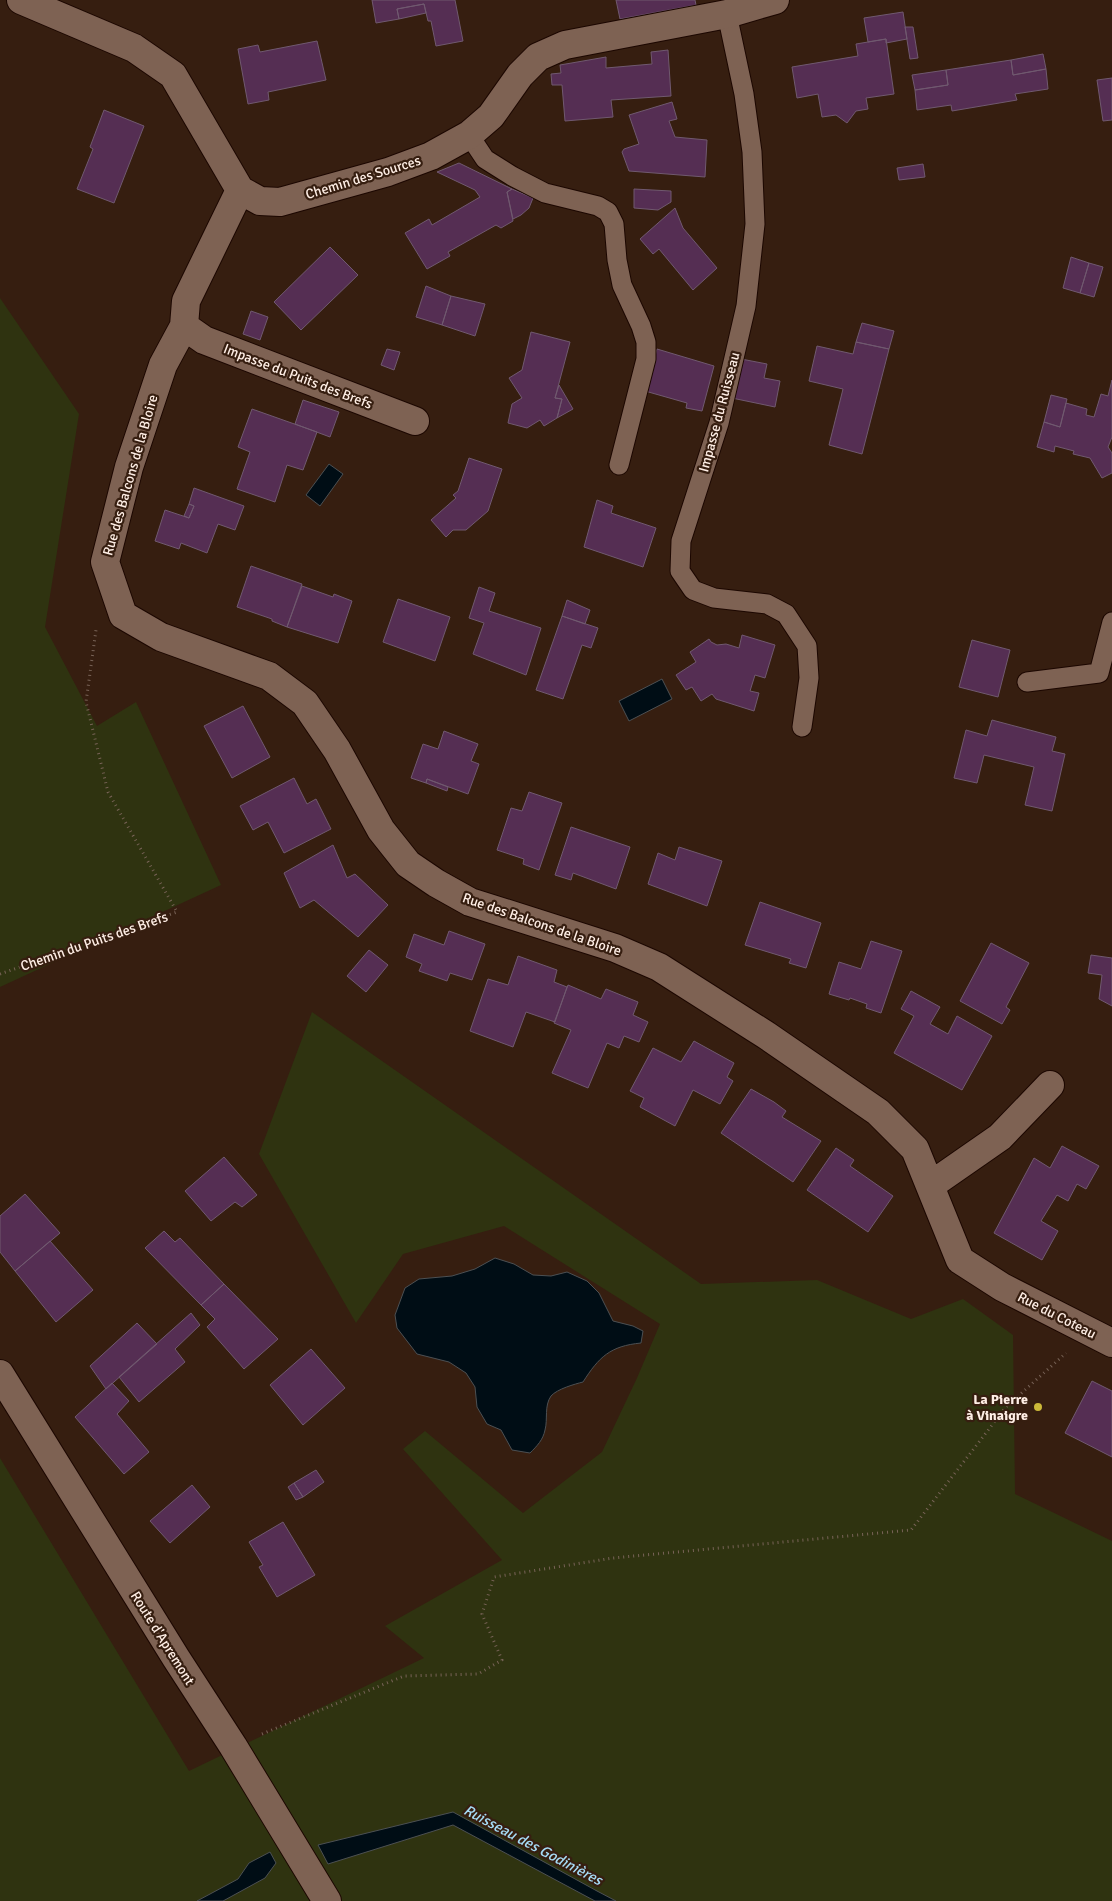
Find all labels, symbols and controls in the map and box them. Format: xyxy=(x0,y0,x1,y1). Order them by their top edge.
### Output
street label: Chemin des Sources xyxy=(303,152,423,203)
street label: Impasse du Puits des Brefs xyxy=(221,340,375,413)
street label: Impasse du Ruisseau xyxy=(695,350,744,474)
street label: Rue des Balcons de la Bloire xyxy=(99,393,162,558)
street label: Rue des Balcons de la Bloire xyxy=(460,889,623,960)
street label: Chemin du Puits des Brefs xyxy=(18,908,170,975)
street label: Rue du Coteau xyxy=(1015,1288,1099,1343)
place label: La Pierre à Vinaigre xyxy=(966,1391,1028,1424)
marker: La Pierre à Vinaigre xyxy=(1032,1401,1044,1413)
street label: Route d'Apremont xyxy=(127,1588,198,1688)
water label: Ruisseau des Godinières xyxy=(461,1801,607,1890)

